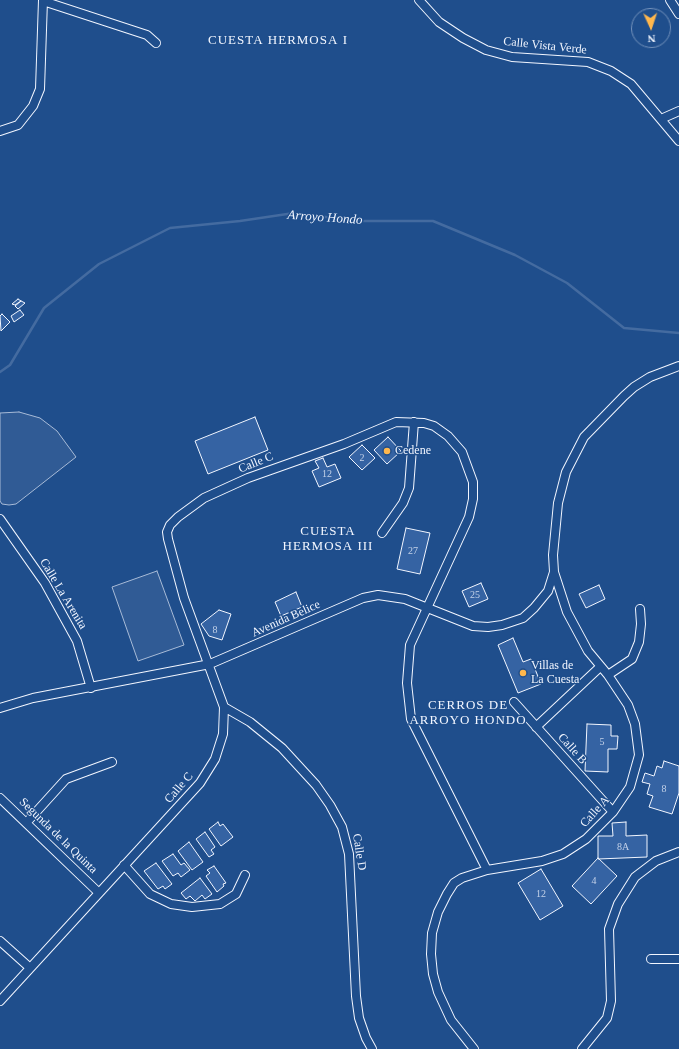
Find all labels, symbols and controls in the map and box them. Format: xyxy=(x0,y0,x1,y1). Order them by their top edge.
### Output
north arrow xyxy=(631,8,671,48)
district label: CUESTA HERMOSA I xyxy=(208,33,348,49)
text: N xyxy=(647,33,656,45)
street label: Calle Vista Verde xyxy=(503,34,587,58)
water label: Arroyo Hondo xyxy=(287,208,363,228)
place label: Cedene xyxy=(395,444,431,458)
marker: Cedene xyxy=(382,446,392,456)
street label: Calle C xyxy=(236,450,276,476)
house number: 2 xyxy=(360,452,364,464)
house number: 12 xyxy=(322,468,332,480)
district label: CUESTA HERMOSA III xyxy=(283,524,373,555)
house number: 27 xyxy=(408,545,418,557)
street label: Calle La Arenita xyxy=(36,556,90,632)
house number: 25 xyxy=(470,589,480,601)
street label: Avenida Belice xyxy=(250,597,322,641)
house number: 8 xyxy=(212,624,218,636)
place label: Villas de La Cuesta xyxy=(531,659,579,687)
marker: Villas de La Cuesta xyxy=(518,668,528,678)
district label: CERROS DE ARROYO HONDO xyxy=(409,698,527,729)
street label: Calle B xyxy=(554,731,590,767)
house number: 5 xyxy=(600,736,604,748)
street label: Calle C xyxy=(162,770,196,806)
house number: 8 xyxy=(662,783,666,795)
street label: Calle A xyxy=(577,793,613,831)
street label: Segunda de la Quinta xyxy=(16,795,100,877)
street label: Calle D xyxy=(349,833,369,871)
house number: 8A xyxy=(617,841,629,853)
house number: 4 xyxy=(592,875,596,887)
house number: 12 xyxy=(536,888,546,900)

